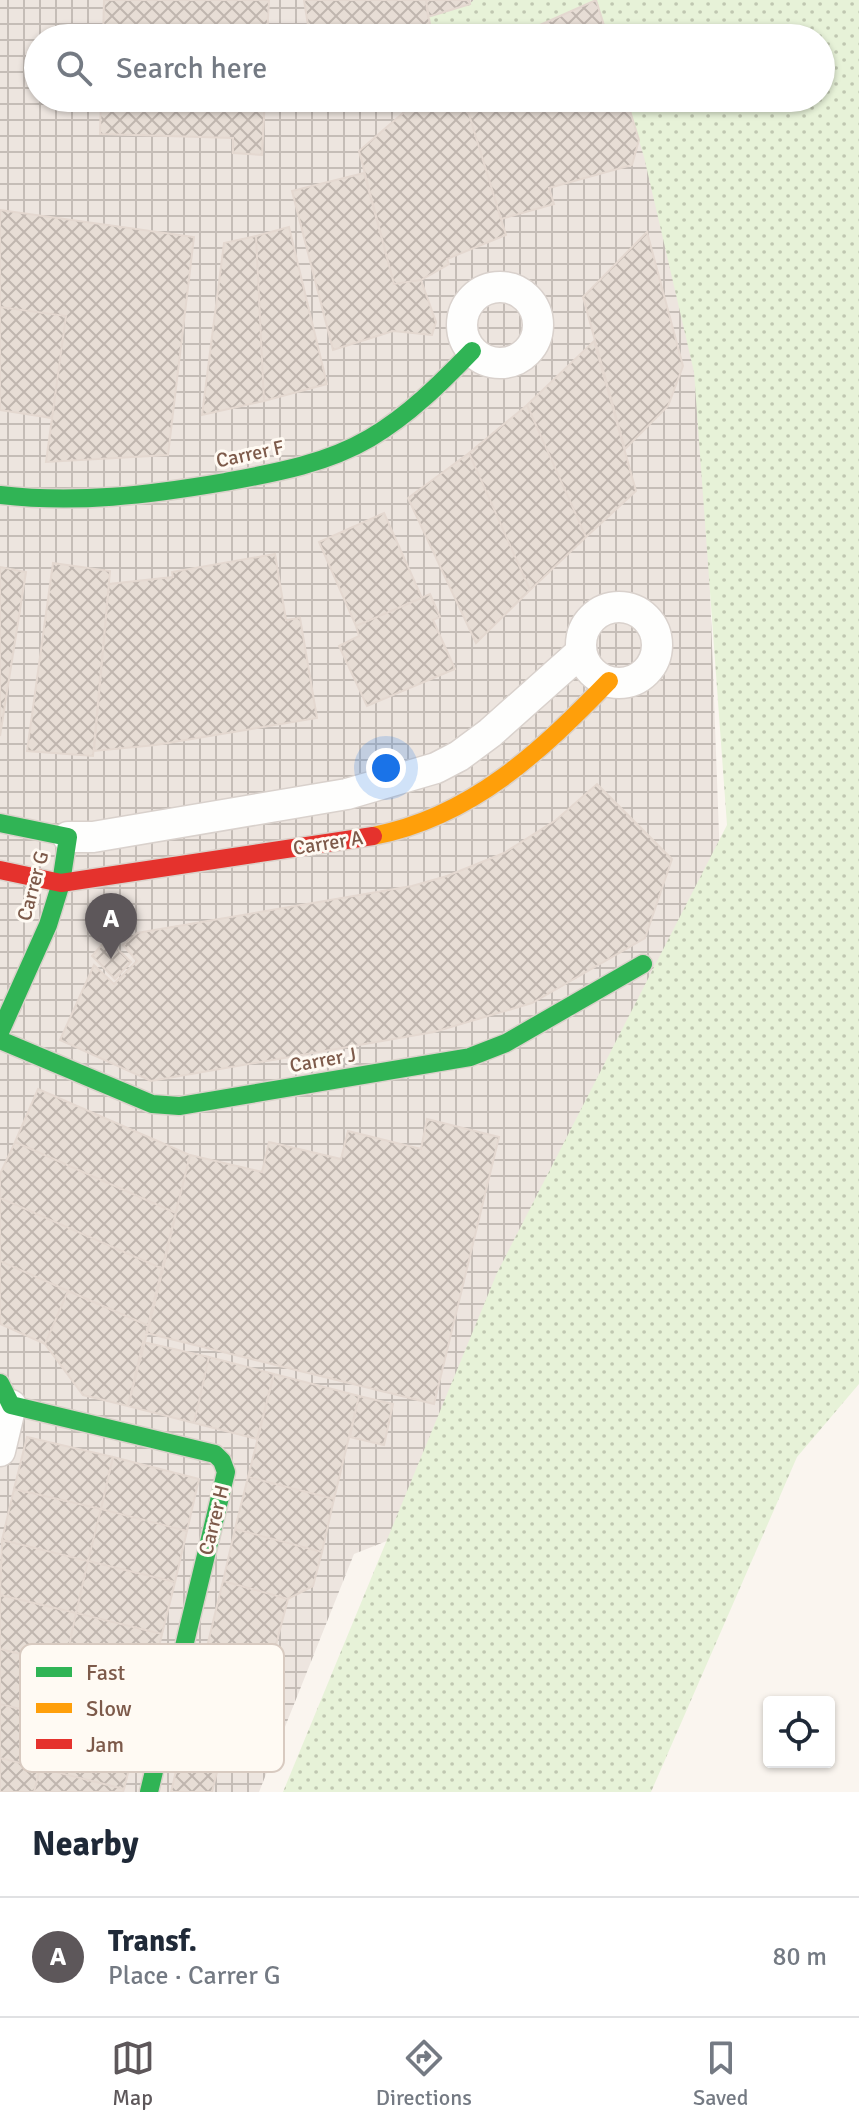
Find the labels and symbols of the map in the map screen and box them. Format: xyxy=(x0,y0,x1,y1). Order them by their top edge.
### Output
street label: Carrer F xyxy=(214,435,286,473)
your location xyxy=(366,748,406,788)
street label: Carrer A xyxy=(291,825,365,861)
street label: Carrer G xyxy=(12,848,54,924)
pin: A xyxy=(85,893,137,959)
street label: Carrer J xyxy=(288,1042,358,1078)
street label: Carrer H xyxy=(193,1482,235,1558)
legend xyxy=(20,1644,284,1772)
text: Fast xyxy=(86,1659,126,1686)
text: Slow xyxy=(86,1695,132,1722)
text: Jam xyxy=(86,1731,124,1758)

